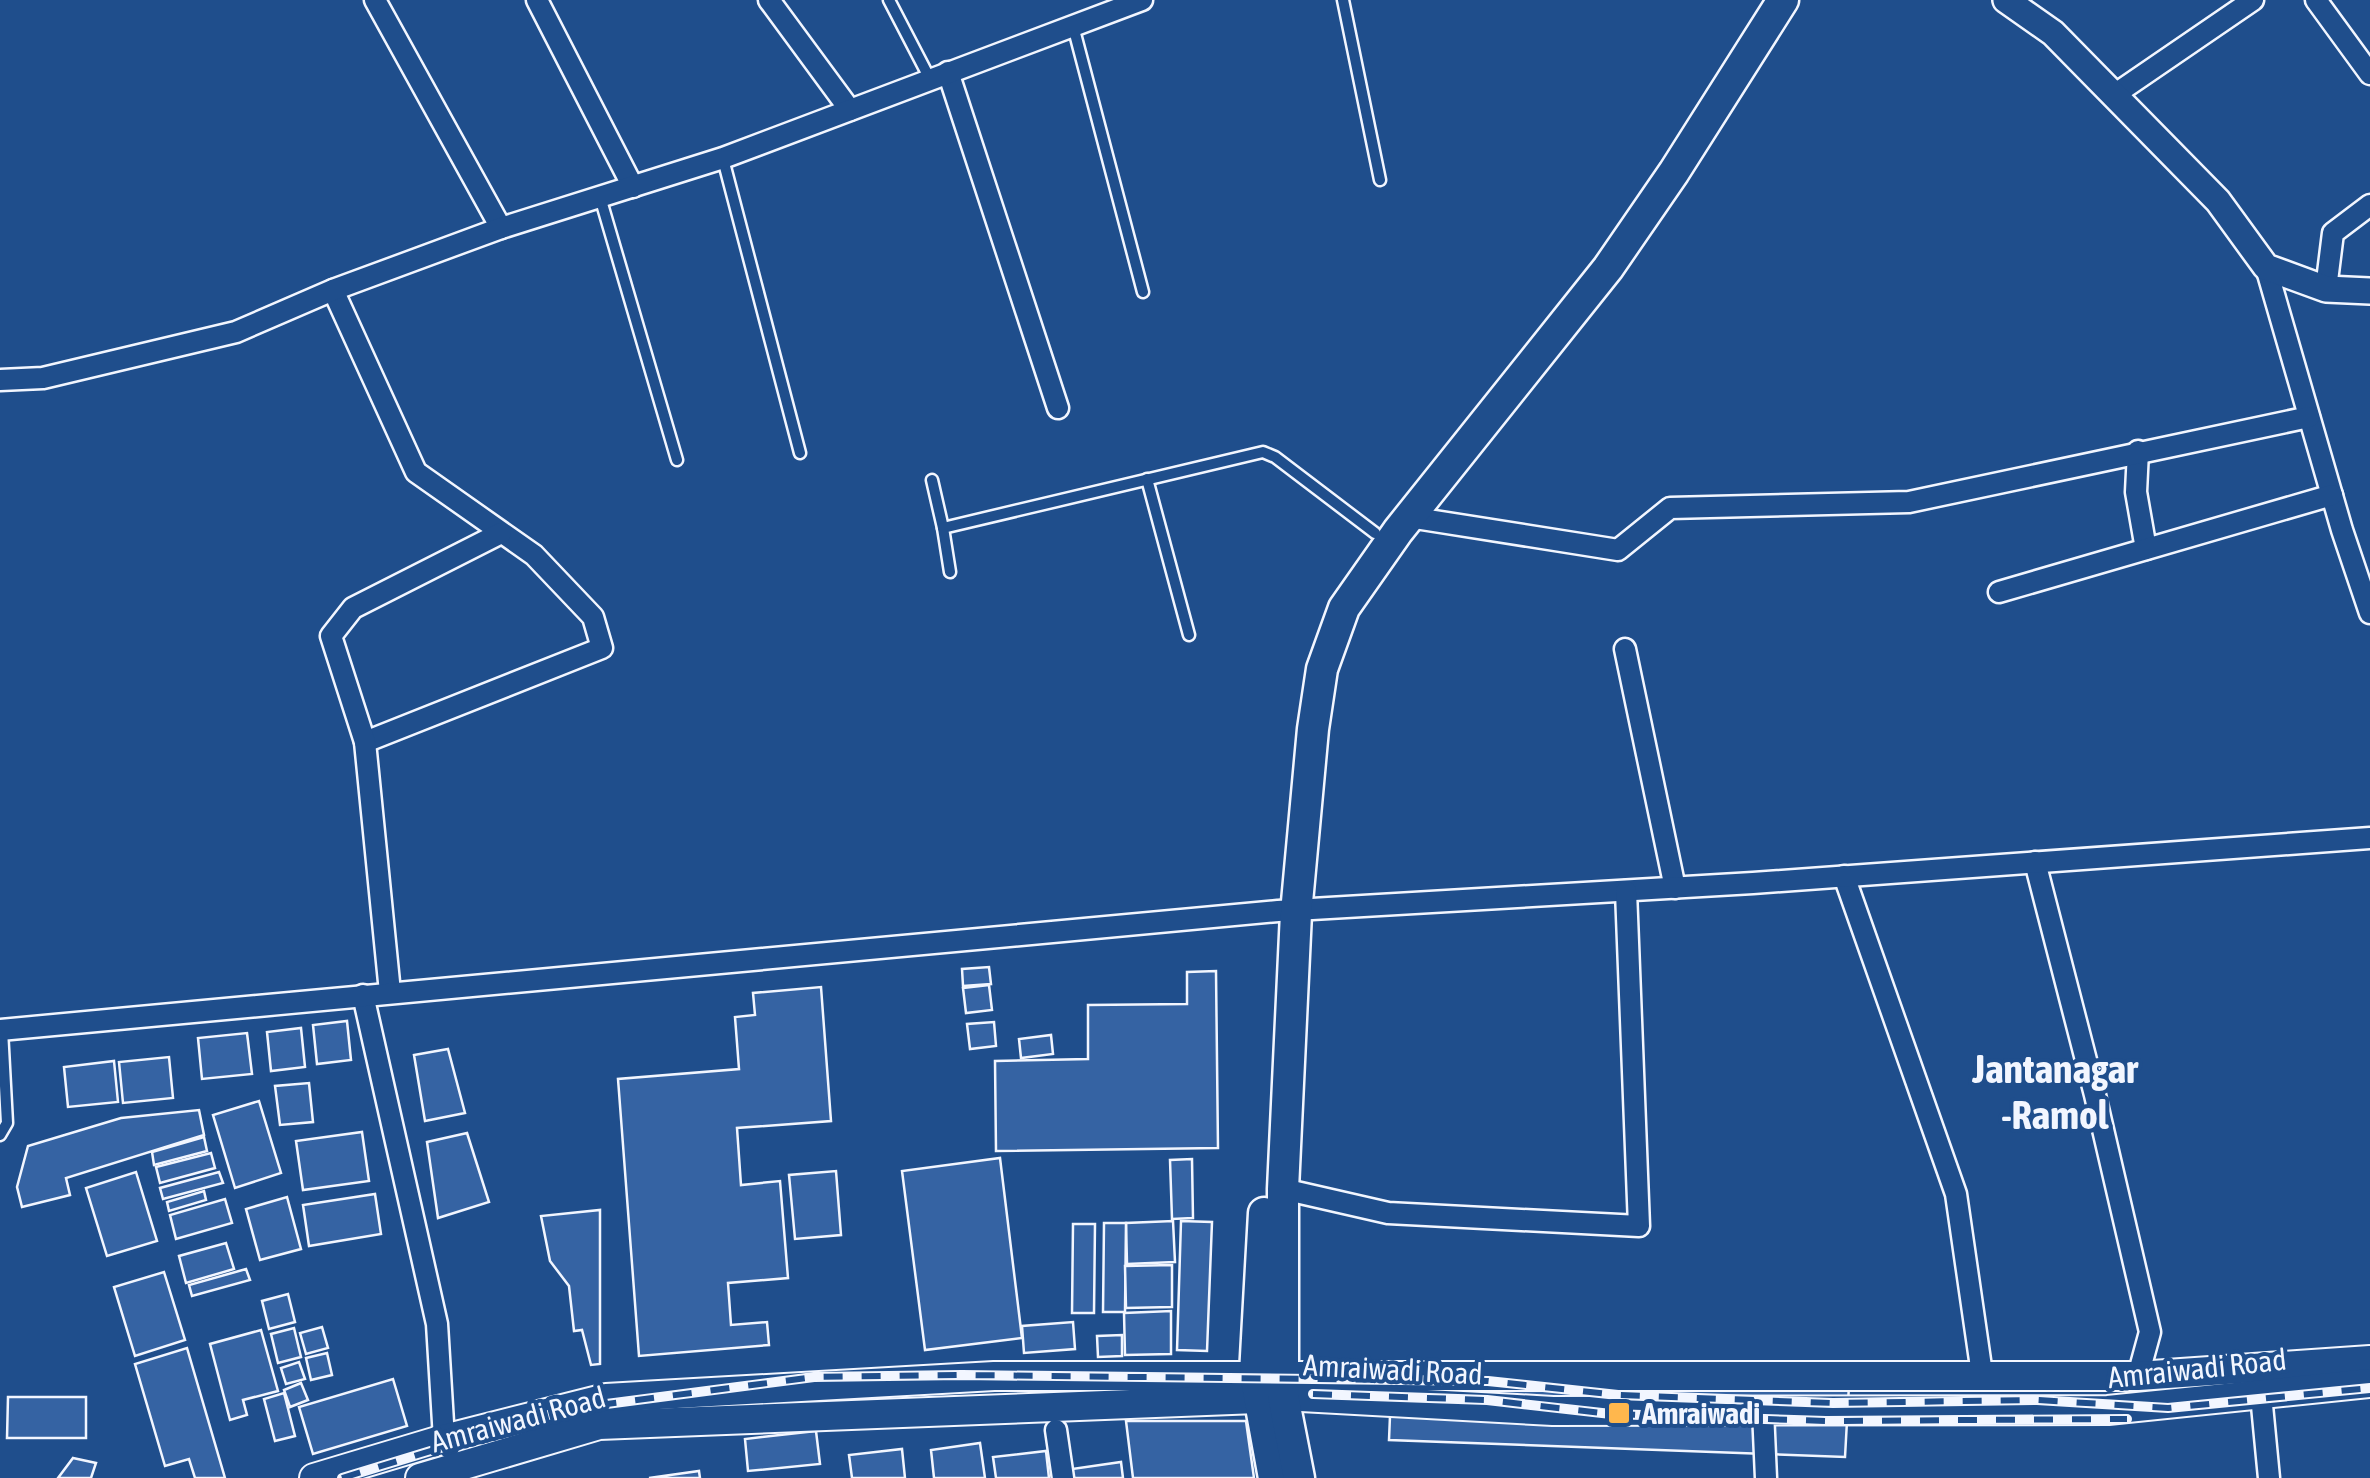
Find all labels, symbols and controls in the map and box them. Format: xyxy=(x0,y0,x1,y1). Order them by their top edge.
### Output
district label: Jantanagar -Ramol xyxy=(1971,1046,2139,1137)
street label: Amraiwadi Road xyxy=(2106,1342,2288,1394)
street label: Amraiwadi Road xyxy=(1302,1347,1484,1391)
street label: Amraiwadi Road xyxy=(427,1379,609,1459)
place label: Amraiwadi xyxy=(1641,1396,1760,1430)
marker: Amraiwadi xyxy=(1606,1400,1632,1426)

